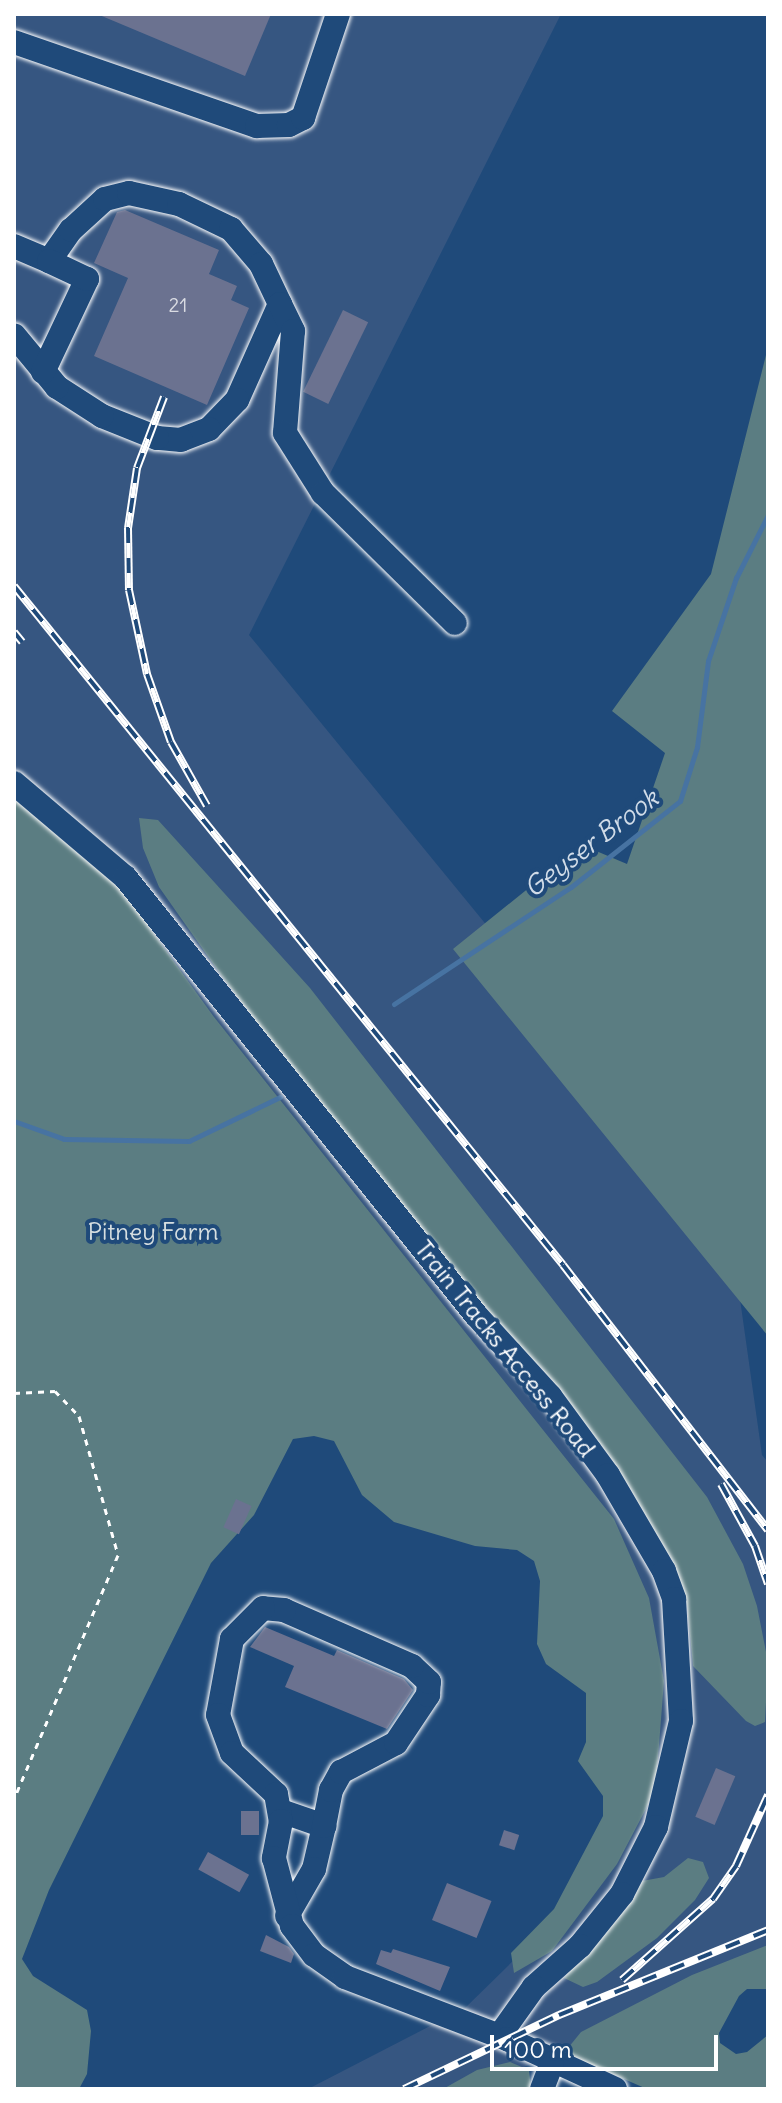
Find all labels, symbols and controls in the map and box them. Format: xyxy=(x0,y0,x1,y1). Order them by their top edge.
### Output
house number: 21 xyxy=(169,292,187,316)
water label: Geyser Brook xyxy=(518,782,664,904)
park label: Pitney Farm xyxy=(87,1218,219,1246)
street label: Train Tracks Access Road xyxy=(409,1235,601,1463)
scale bar xyxy=(494,2019,722,2069)
text: 100 m xyxy=(504,2034,572,2064)

